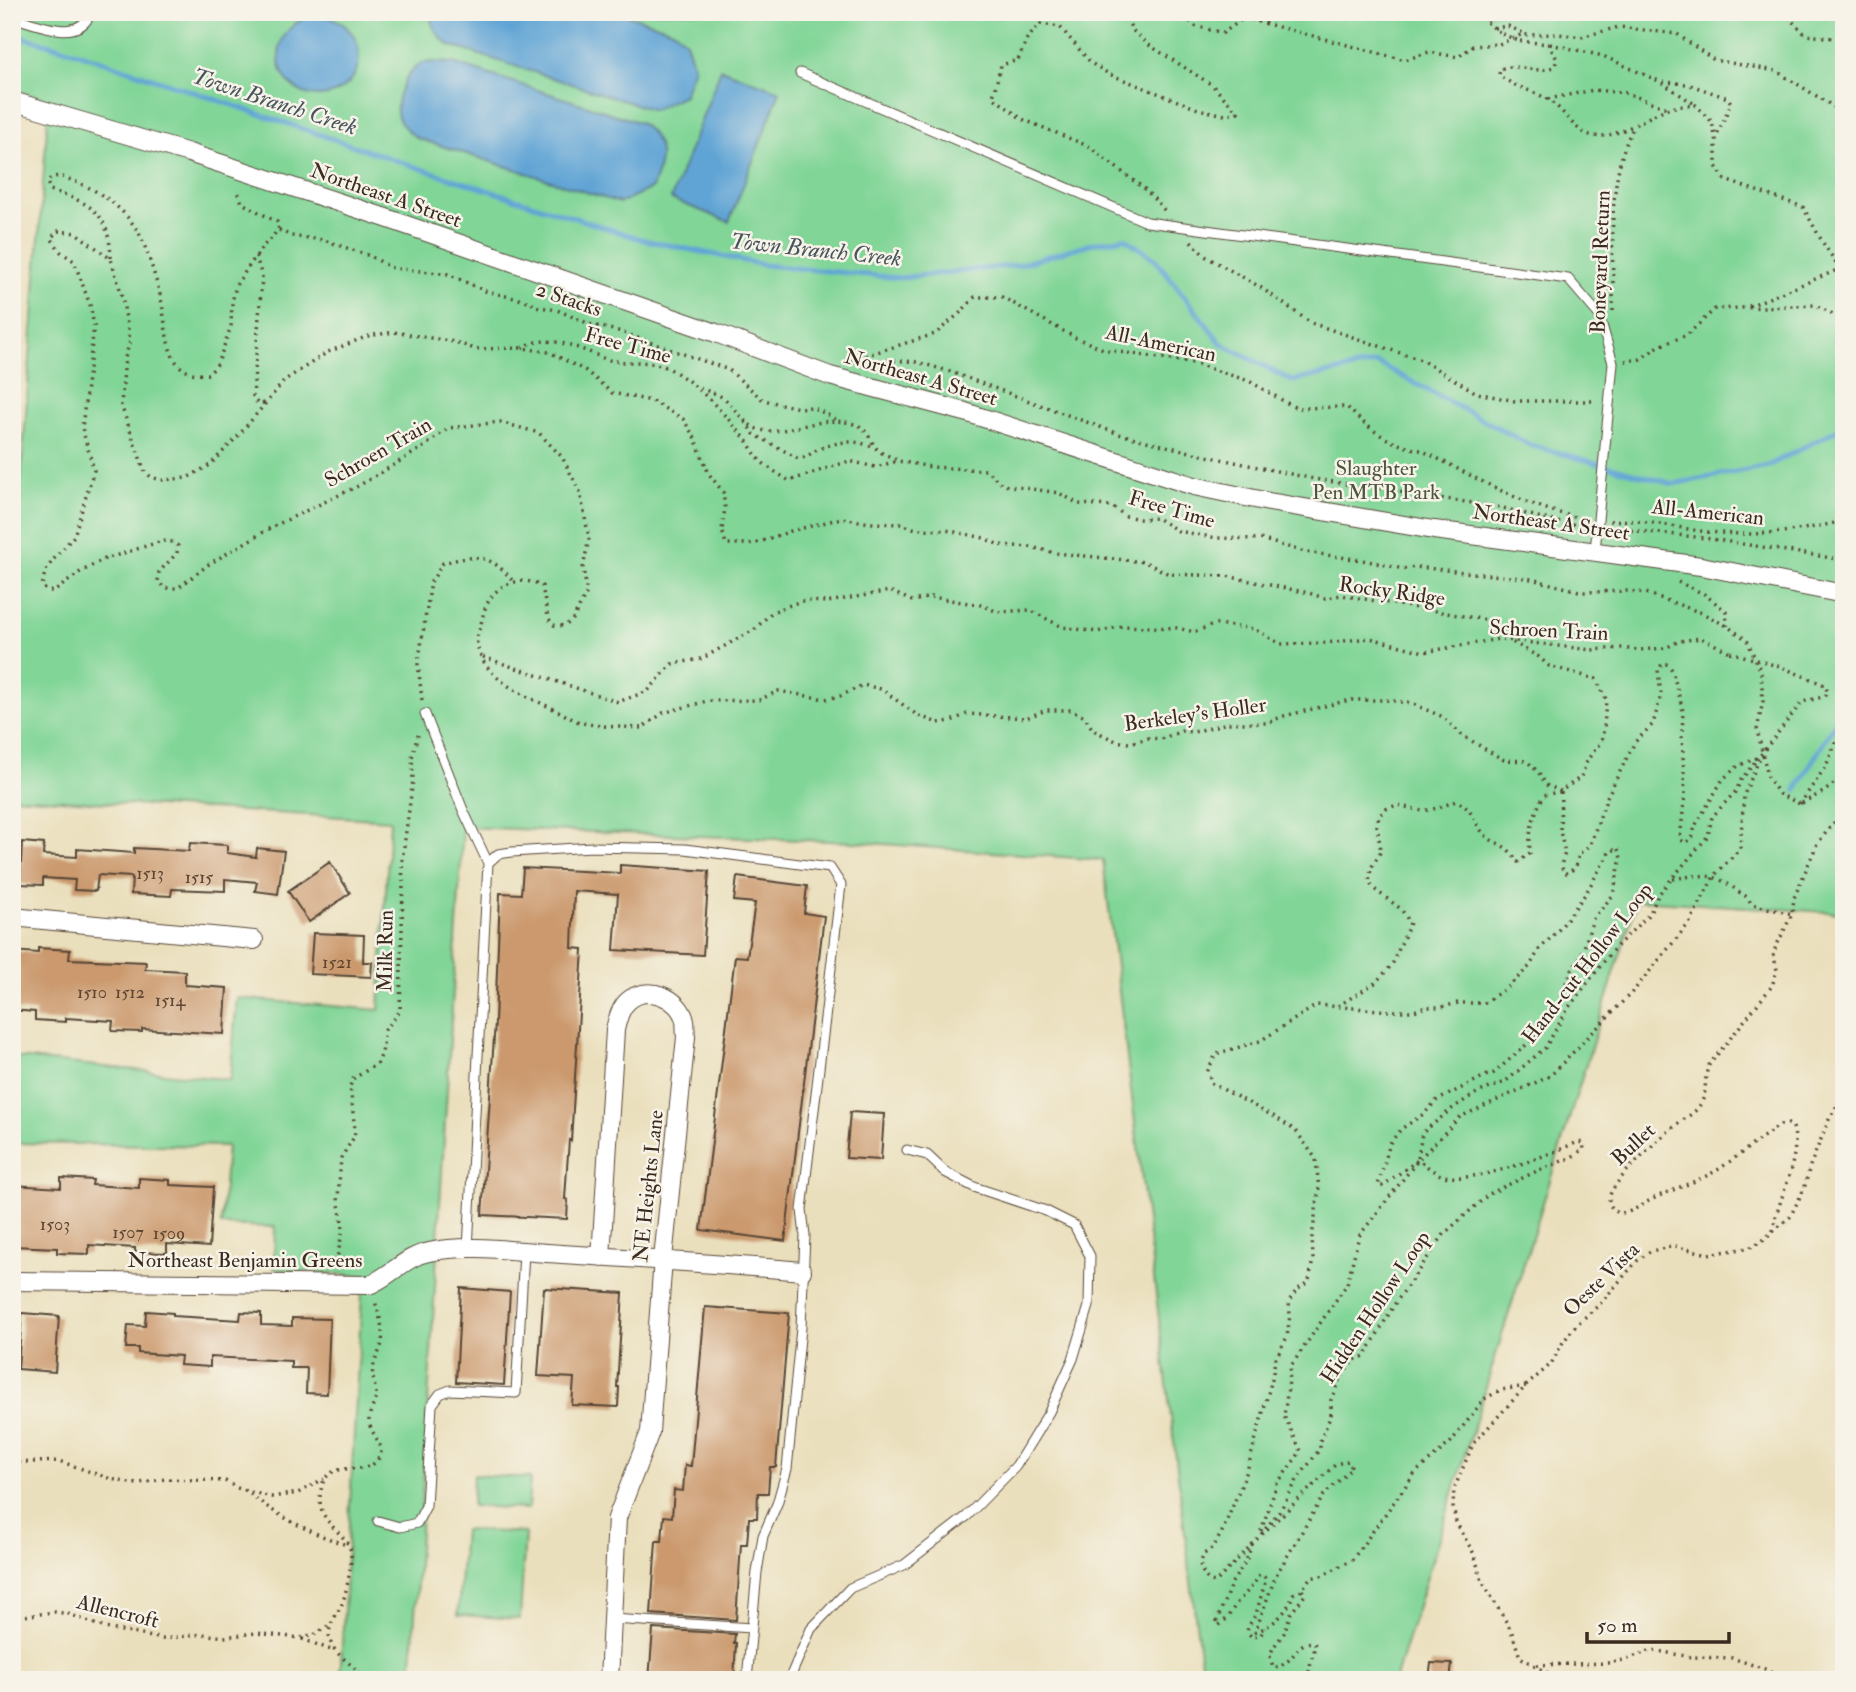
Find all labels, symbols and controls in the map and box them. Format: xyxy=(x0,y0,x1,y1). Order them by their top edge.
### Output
water label: Town Branch Creek xyxy=(189,61,361,142)
street label: Northeast A Street xyxy=(307,157,465,234)
street label: Boneyard Return xyxy=(1585,190,1617,334)
water label: Town Branch Creek xyxy=(729,226,903,273)
street label: 2 Stacks xyxy=(532,276,605,323)
street label: All-American xyxy=(1102,318,1219,368)
street label: Free Time xyxy=(582,321,674,370)
street label: Northeast A Street xyxy=(841,343,1001,412)
street label: Schroen Train xyxy=(320,411,437,494)
park label: Slaughter Pen MTB Park xyxy=(1312,455,1440,506)
street label: Free Time xyxy=(1126,484,1218,535)
street label: All-American xyxy=(1650,493,1765,532)
street label: Northeast A Street xyxy=(1471,498,1631,547)
street label: Rocky Ridge xyxy=(1337,571,1447,612)
street label: Schroen Train xyxy=(1489,614,1609,647)
street label: Berkeley's Holler xyxy=(1122,691,1268,738)
house number: 1513 xyxy=(136,862,164,885)
house number: 1515 xyxy=(185,866,213,889)
street label: Hand-cut Hollow Loop xyxy=(1516,877,1659,1049)
street label: Milk Run xyxy=(371,909,400,992)
house number: 1521 xyxy=(322,951,352,974)
house number: 1510 xyxy=(77,981,107,1004)
house number: 1512 xyxy=(115,981,145,1004)
house number: 1514 xyxy=(155,989,186,1012)
street label: NE Heights Lane xyxy=(627,1108,670,1263)
street label: Bullet xyxy=(1606,1117,1661,1172)
house number: 1503 xyxy=(40,1213,70,1236)
house number: 1507 xyxy=(112,1221,144,1244)
house number: 1509 xyxy=(153,1222,185,1245)
street label: Hidden Hollow Loop xyxy=(1314,1226,1437,1389)
street label: Oeste Vista xyxy=(1557,1236,1646,1322)
street label: Northeast Benjamin Greens xyxy=(128,1247,362,1274)
street label: Allencroft xyxy=(73,1588,162,1635)
scale bar xyxy=(1587,1601,1728,1645)
text: 50 m xyxy=(1597,1612,1638,1639)

